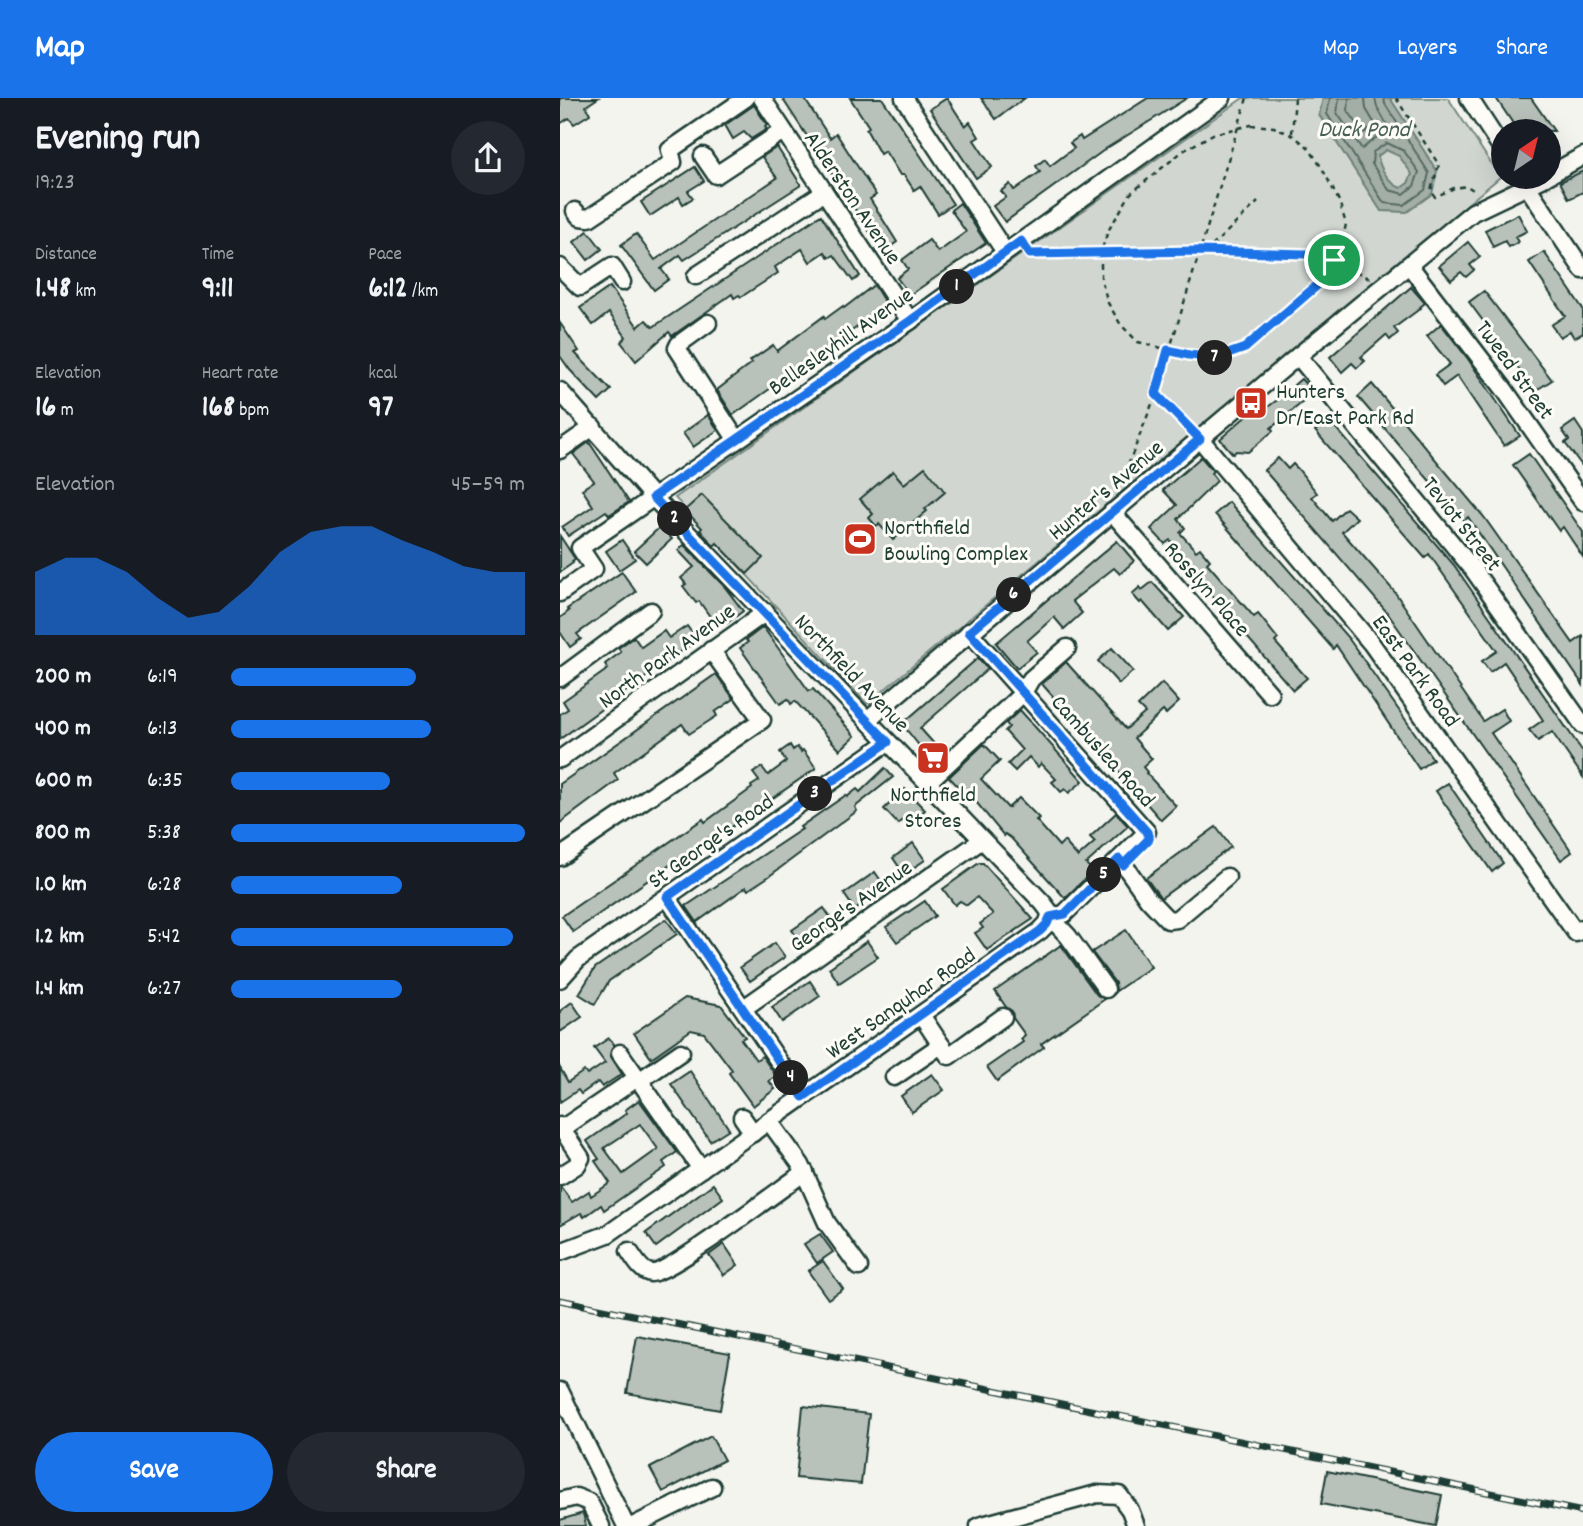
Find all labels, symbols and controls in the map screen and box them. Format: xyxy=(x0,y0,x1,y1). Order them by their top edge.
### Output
text: Map xyxy=(35,26,85,73)
text: Map xyxy=(1323,32,1359,66)
text: Layers xyxy=(1397,32,1458,66)
text: Share xyxy=(1496,32,1548,66)
text: Evening run xyxy=(35,113,200,168)
water label: Duck Pond xyxy=(1318,114,1413,148)
north arrow xyxy=(1491,119,1561,189)
map controls xyxy=(1491,119,1561,189)
button: share xyxy=(451,121,525,195)
street label: Alderston Avenue xyxy=(794,126,908,272)
text: 19:23 xyxy=(35,167,75,200)
pin xyxy=(1304,230,1364,290)
icon: arrive xyxy=(1315,241,1353,279)
text: Distance xyxy=(35,242,97,269)
text: Time xyxy=(202,242,234,269)
text: Pace xyxy=(368,242,402,269)
text: 1.48 xyxy=(35,269,71,312)
text: 9:11 xyxy=(202,269,234,312)
text: 6:12 xyxy=(368,269,408,312)
pin: 1 xyxy=(940,270,974,304)
text: 1 xyxy=(954,273,959,300)
text: km xyxy=(71,279,96,306)
text: /km xyxy=(408,279,438,306)
street label: Bellesleyhill Avenue xyxy=(763,280,921,405)
street label: Tweed Street xyxy=(1466,314,1561,428)
pin: 7 xyxy=(1198,341,1232,376)
text: 7 xyxy=(1211,344,1218,371)
text: Elevation xyxy=(35,361,101,388)
text: Heart rate xyxy=(202,361,278,388)
text: kcal xyxy=(368,361,397,388)
place label: Hunters Dr/East Park Rd xyxy=(1276,377,1414,436)
bus stop icon: Hunters Dr/East Park Rd xyxy=(1232,384,1270,422)
text: 16 xyxy=(35,388,56,431)
text: 168 xyxy=(202,388,235,431)
text: 97 xyxy=(368,388,394,431)
text: m xyxy=(56,398,74,425)
text: bpm xyxy=(235,398,269,425)
street label: Hunter's Avenue xyxy=(1042,433,1172,550)
text: Elevation xyxy=(35,469,115,502)
text: 45–59 m xyxy=(451,469,525,502)
street label: Teviot Street xyxy=(1412,470,1508,580)
pin: 2 xyxy=(657,502,692,536)
text: 2 xyxy=(670,505,679,532)
place label: Northfield Bowling Complex xyxy=(884,513,1028,572)
sports icon: Northfield Bowling Complex xyxy=(841,520,879,558)
street label: Rosslyn Place xyxy=(1154,535,1256,645)
pin: 6 xyxy=(996,578,1032,612)
text: 6 xyxy=(1009,581,1018,608)
street label: North Park Avenue xyxy=(593,597,743,719)
street label: Northfield Avenue xyxy=(785,607,916,741)
street label: East Park Road xyxy=(1362,609,1466,735)
text: 200 m xyxy=(35,661,91,694)
text: 6:19 xyxy=(147,661,178,694)
street label: Cambuslea Road xyxy=(1042,688,1161,816)
text: 400 m xyxy=(35,713,91,746)
text: 6:13 xyxy=(147,713,177,746)
supermarket icon: Northfield Stores xyxy=(914,739,952,777)
text: 600 m xyxy=(35,765,92,798)
text: 6:35 xyxy=(147,765,183,798)
pin: 3 xyxy=(798,776,832,812)
text: 3 xyxy=(810,780,819,807)
place label: Northfield Stores xyxy=(890,780,976,839)
street label: St George's Road xyxy=(642,787,782,899)
text: 800 m xyxy=(35,817,90,850)
text: 5:38 xyxy=(147,817,181,850)
street label: George's Avenue xyxy=(784,853,920,962)
pin: 5 xyxy=(1086,858,1122,892)
text: 5 xyxy=(1099,861,1108,888)
text: 1.0 km xyxy=(35,869,87,902)
text: 6:28 xyxy=(147,869,181,902)
text: 1.2 km xyxy=(35,921,84,954)
text: 5:42 xyxy=(147,921,181,954)
street label: West Sanquhar Road xyxy=(820,941,984,1069)
text: 1.4 km xyxy=(35,973,84,1006)
text: 6:27 xyxy=(147,973,181,1006)
pin: 4 xyxy=(774,1060,808,1096)
text: 4 xyxy=(787,1064,794,1091)
button: Save xyxy=(35,1432,273,1512)
button: Share xyxy=(287,1432,525,1512)

